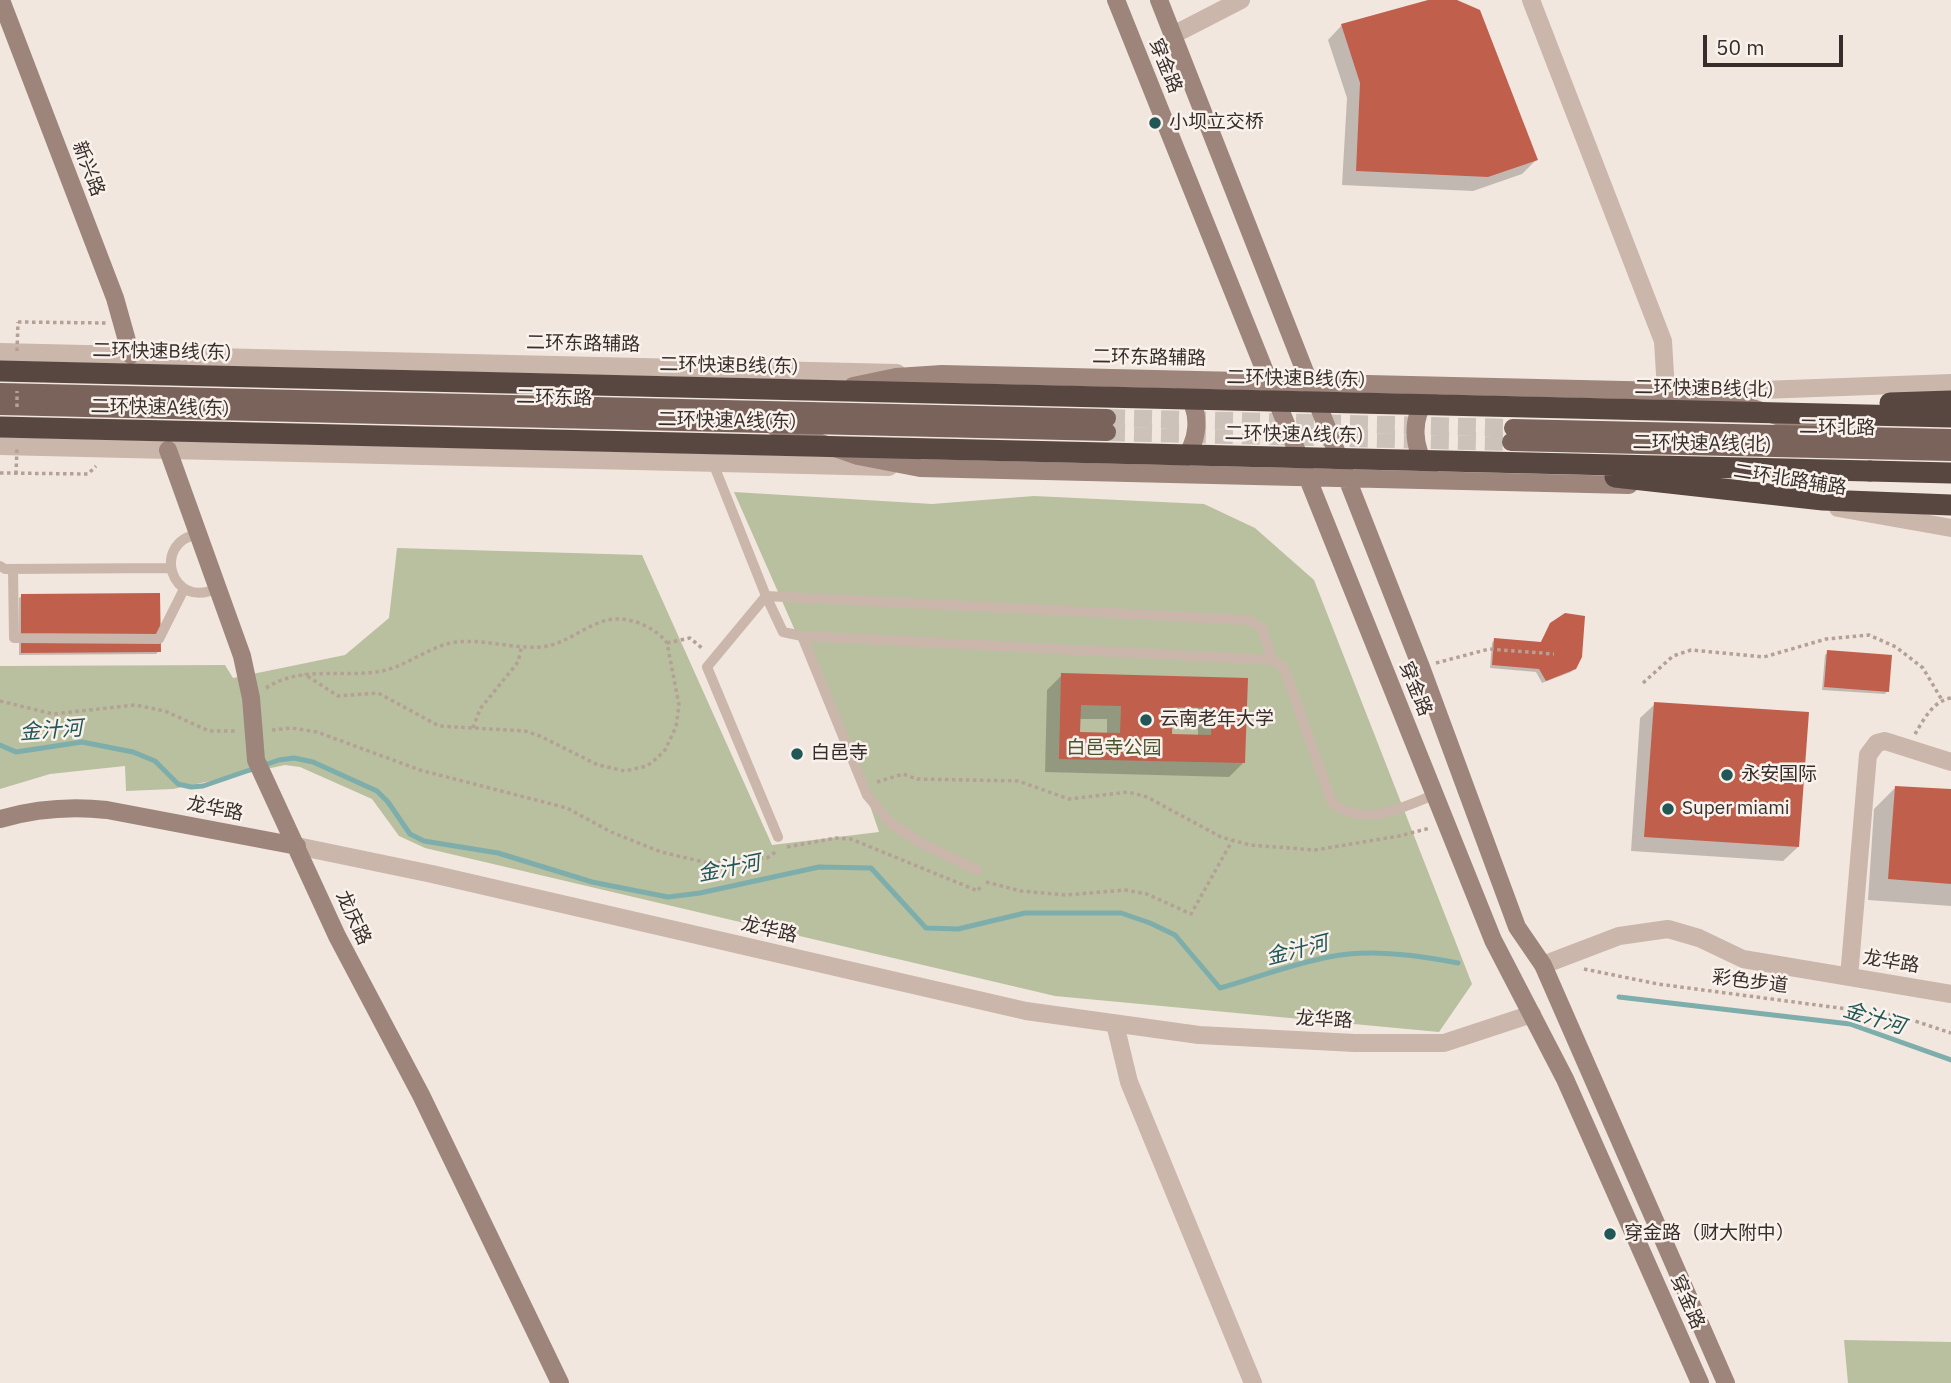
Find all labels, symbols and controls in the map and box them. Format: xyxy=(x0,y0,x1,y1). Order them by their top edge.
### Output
scale bar xyxy=(1706,21,1846,65)
text: 50 m xyxy=(1716,33,1765,61)
street label: 穿金路 xyxy=(1144,35,1186,97)
place label: 小坝立交桥 xyxy=(1169,112,1264,134)
marker: 小坝立交桥 xyxy=(1147,115,1163,131)
street label: 新兴路 xyxy=(67,138,109,200)
street label: 二环东路辅路 xyxy=(526,332,640,356)
street label: 二环快速B线(东) xyxy=(92,339,232,365)
street label: 二环东路辅路 xyxy=(1092,346,1206,370)
street label: 二环快速B线(东) xyxy=(659,353,799,379)
street label: 二环快速B线(东) xyxy=(1226,366,1366,392)
street label: 二环快速B线(北) xyxy=(1634,376,1774,402)
street label: 二环东路 xyxy=(516,386,592,410)
street label: 二环快速A线(东) xyxy=(90,395,230,421)
street label: 二环快速A线(东) xyxy=(657,408,797,434)
street label: 二环北路 xyxy=(1799,416,1875,440)
street label: 二环快速A线(东) xyxy=(1224,422,1364,448)
street label: 二环快速A线(北) xyxy=(1632,431,1772,457)
street label: 二环北路辅路 xyxy=(1732,460,1848,500)
street label: 穿金路 xyxy=(1394,658,1436,720)
place label: 云南老年大学 xyxy=(1160,709,1274,731)
marker: 云南老年大学 xyxy=(1138,712,1154,728)
water label: 金汁河 xyxy=(19,716,83,746)
park label: 白邑寺公园 xyxy=(1067,738,1161,760)
place label: 白邑寺 xyxy=(811,743,868,765)
marker: 白邑寺 xyxy=(789,746,805,762)
place label: 永安国际 xyxy=(1741,764,1817,786)
marker: 永安国际 xyxy=(1719,767,1735,783)
street label: 龙华路 xyxy=(185,792,245,826)
place label: Super miami xyxy=(1682,798,1790,820)
marker: Super miami xyxy=(1660,801,1676,817)
water label: 金汁河 xyxy=(696,851,762,887)
street label: 龙庆路 xyxy=(331,887,375,949)
street label: 龙华路 xyxy=(739,912,799,948)
water label: 金汁河 xyxy=(1263,931,1331,971)
street label: 龙华路 xyxy=(1861,946,1921,978)
street label: 彩色步道 xyxy=(1711,966,1789,998)
water label: 金汁河 xyxy=(1840,998,1908,1040)
street label: 龙华路 xyxy=(1295,1007,1353,1033)
place label: 穿金路（财大附中） xyxy=(1624,1223,1795,1245)
marker: 穿金路（财大附中） xyxy=(1602,1226,1618,1242)
street label: 穿金路 xyxy=(1665,1271,1709,1333)

